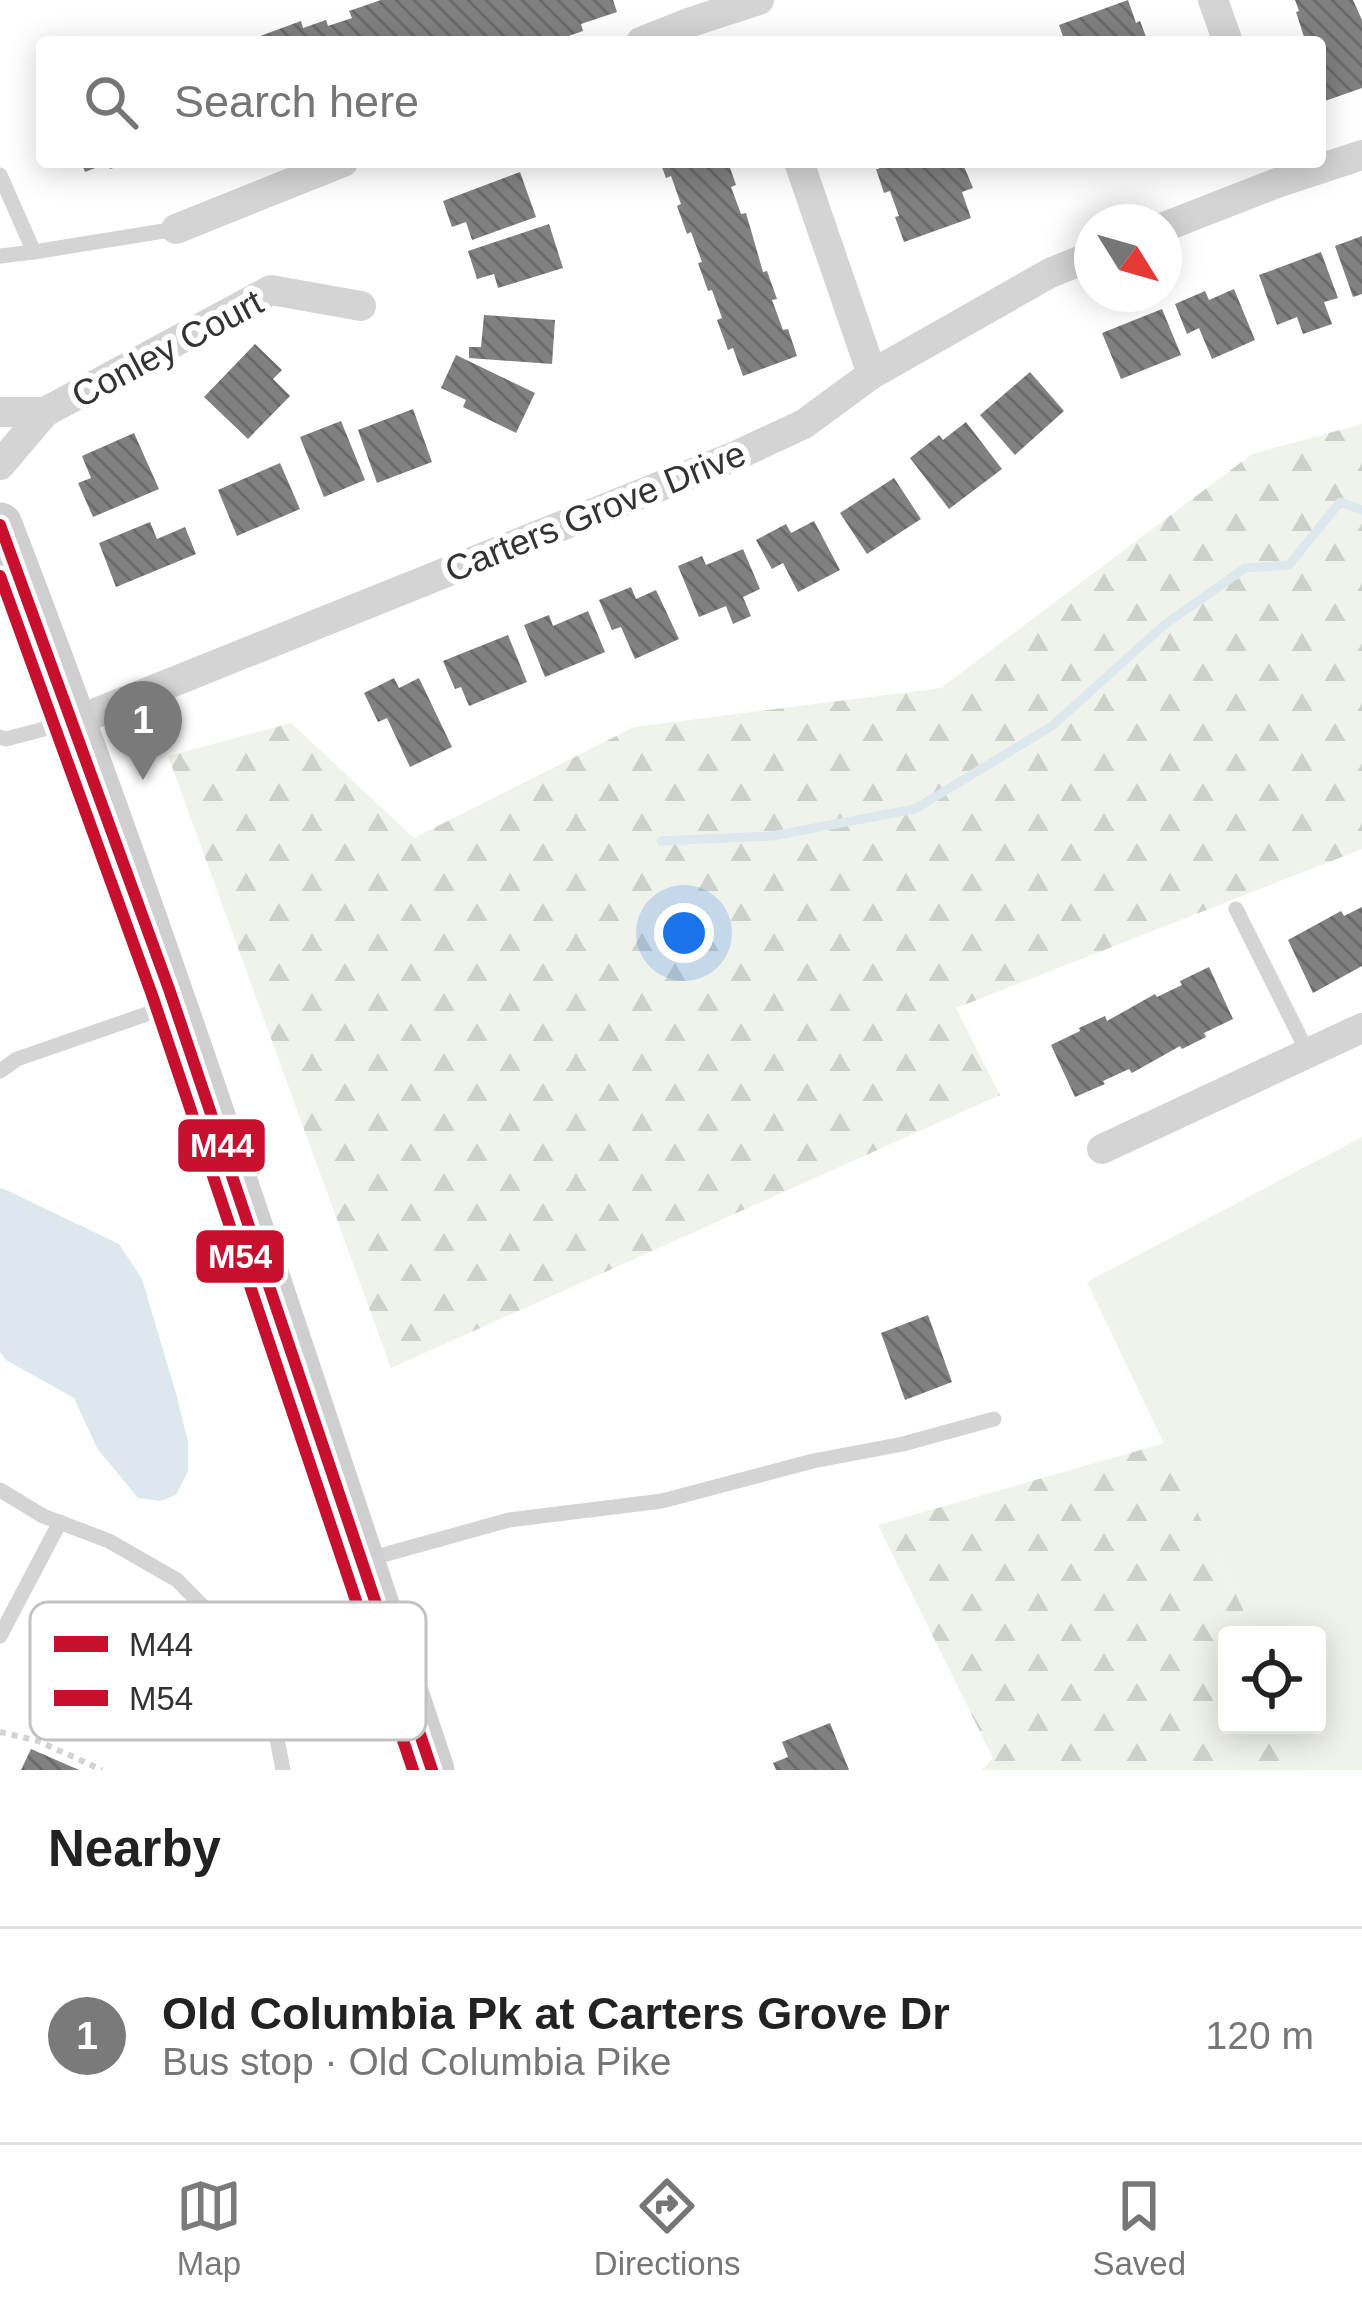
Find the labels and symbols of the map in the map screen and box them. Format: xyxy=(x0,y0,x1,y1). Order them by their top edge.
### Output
north arrow xyxy=(1074,204,1182,312)
street label: Conley Court xyxy=(65,281,270,416)
street label: Carters Grove Drive xyxy=(439,433,751,590)
pin: 1 xyxy=(104,681,182,780)
your location xyxy=(654,903,714,963)
line badge: M44 xyxy=(176,1117,267,1174)
text: M44 xyxy=(190,1127,255,1164)
line badge: M54 xyxy=(194,1228,286,1285)
text: M54 xyxy=(208,1238,273,1275)
legend xyxy=(30,1602,426,1740)
text: M44 xyxy=(129,1626,193,1663)
text: M54 xyxy=(129,1680,193,1717)

